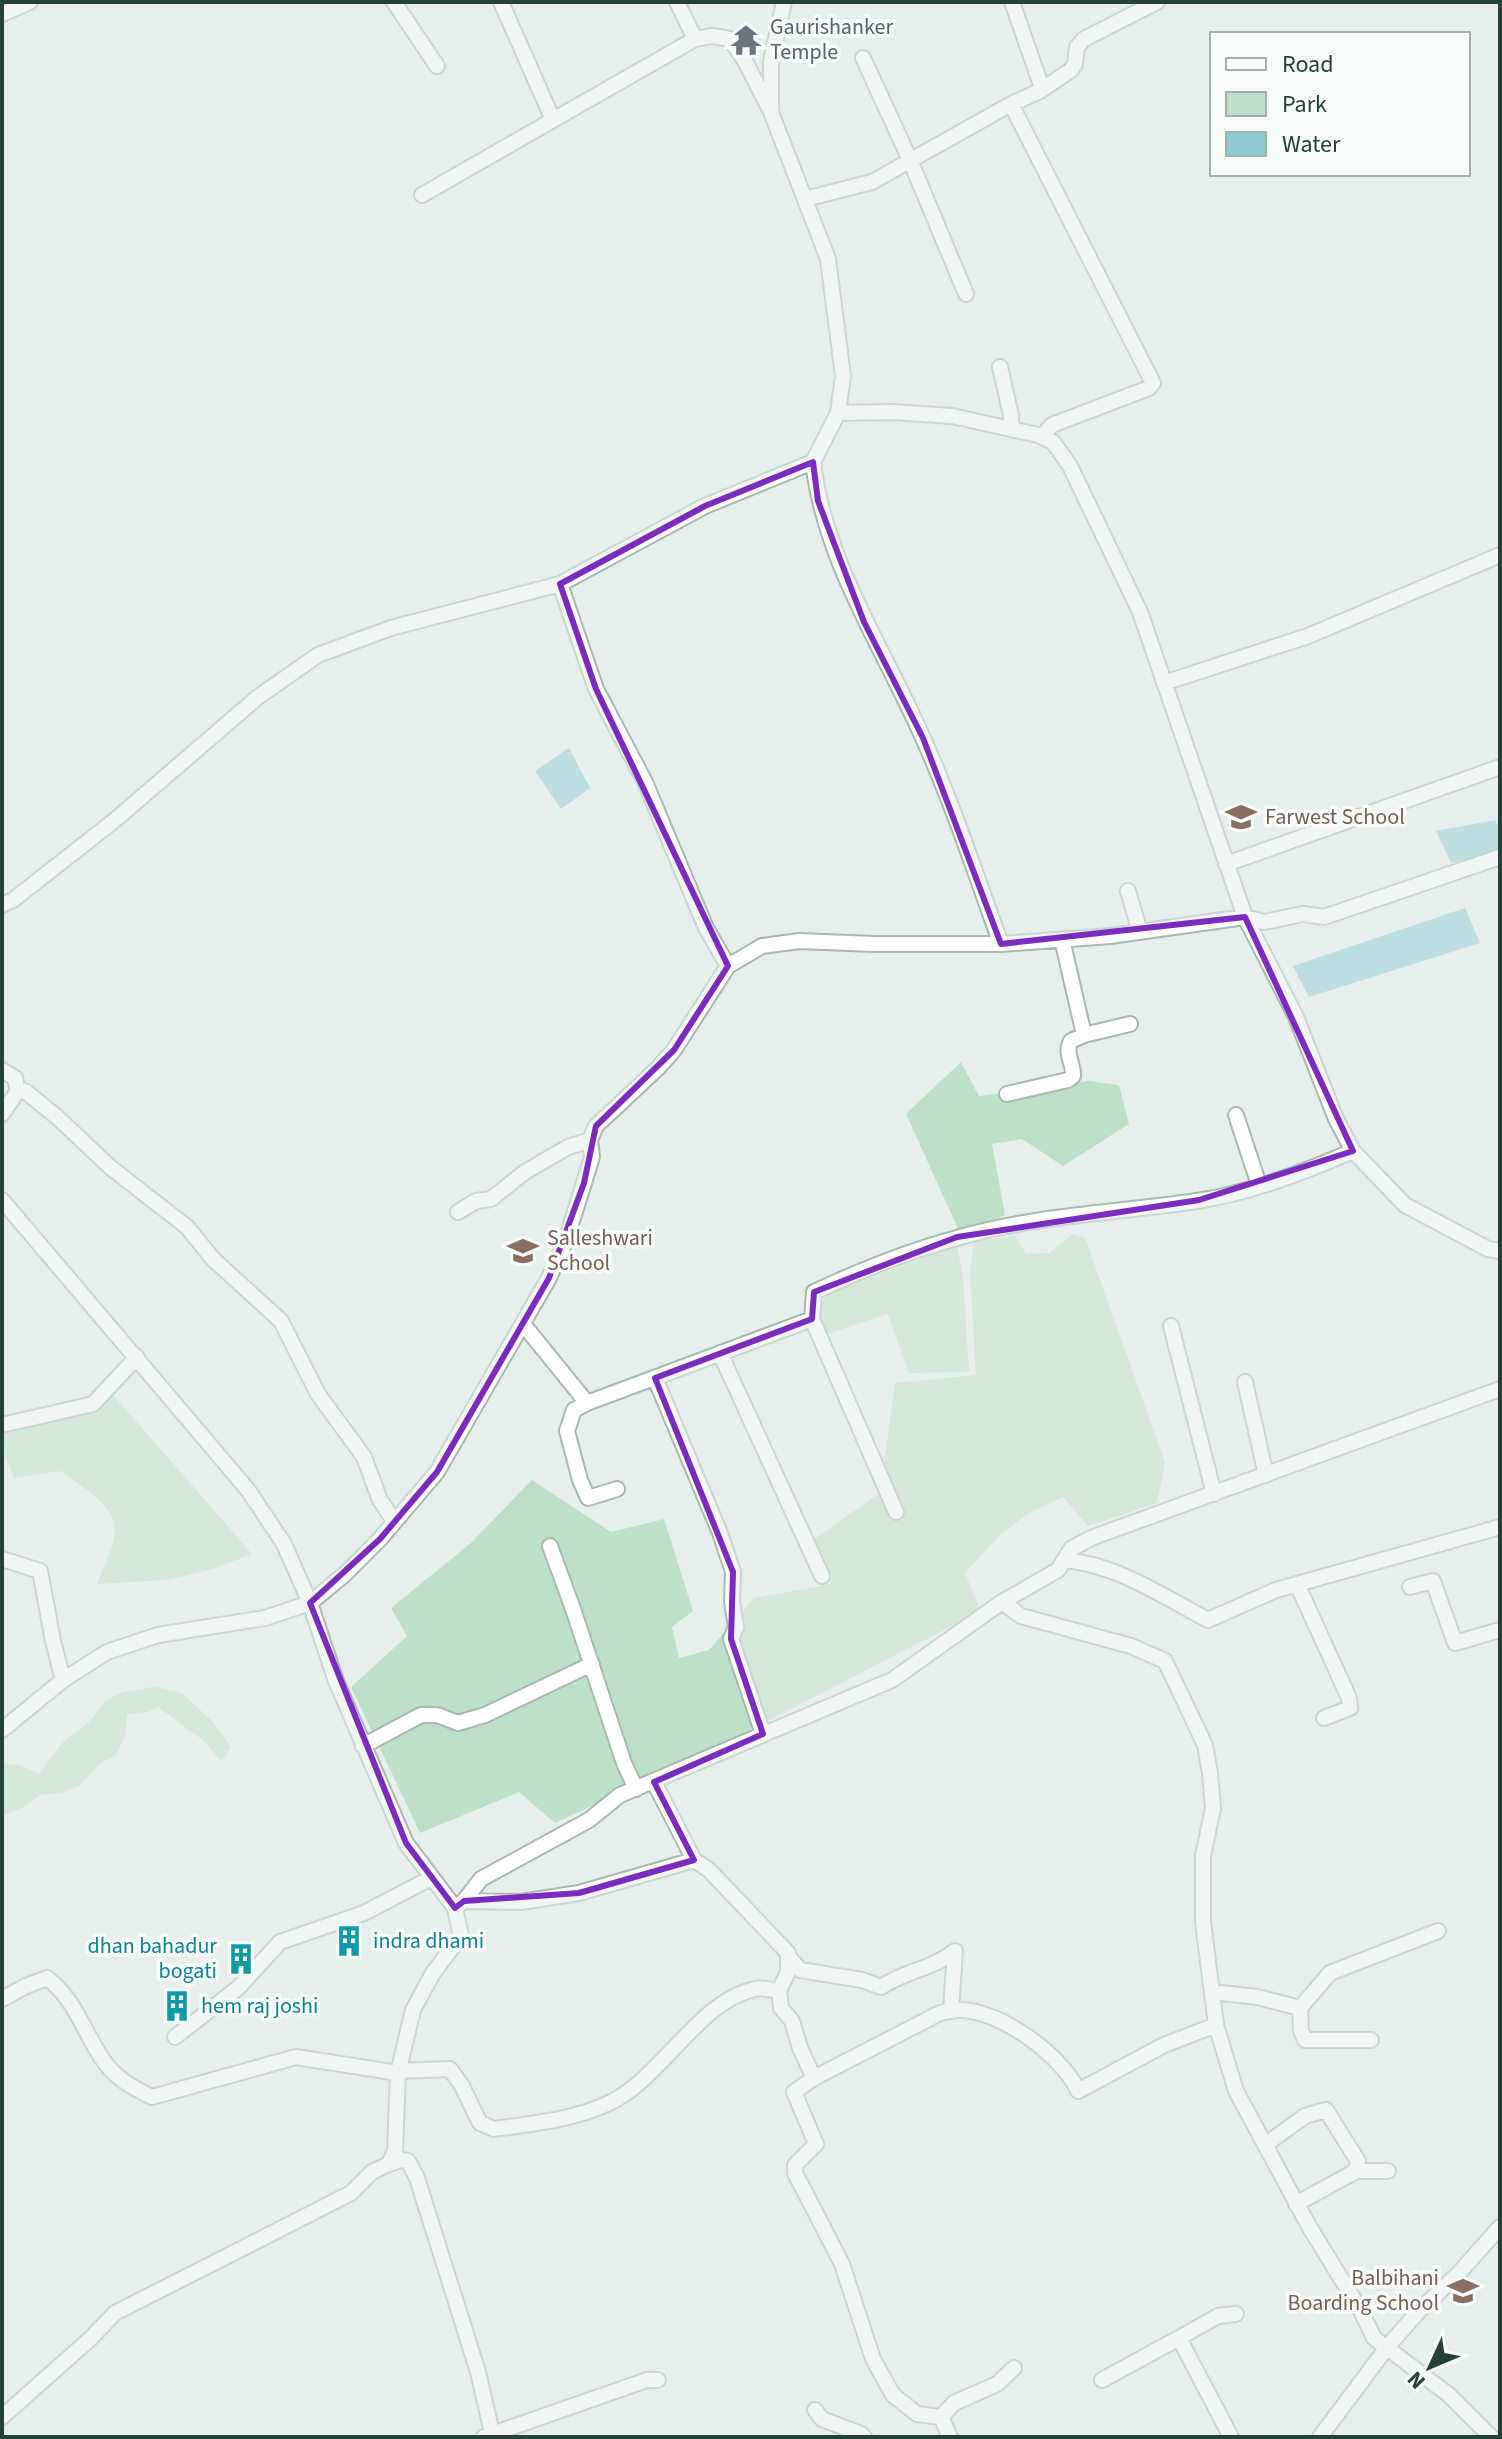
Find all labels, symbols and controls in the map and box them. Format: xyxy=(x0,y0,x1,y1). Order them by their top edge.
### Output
place label: Gaurishanker Temple xyxy=(770,11,893,68)
temple icon: Gaurishanker Temple xyxy=(729,23,763,57)
legend xyxy=(1210,32,1470,176)
text: Road xyxy=(1282,47,1334,82)
text: Park xyxy=(1282,87,1327,122)
text: Water xyxy=(1282,127,1341,162)
school or university icon: Farwest School xyxy=(1224,800,1258,834)
place label: Farwest School xyxy=(1265,801,1405,833)
place label: Salleshwari School xyxy=(547,1222,653,1279)
school or university icon: Salleshwari School xyxy=(506,1234,540,1268)
building icon: indra dhami xyxy=(332,1924,366,1958)
place label: indra dhami xyxy=(373,1925,484,1957)
place label: dhan bahadur bogati xyxy=(87,1930,217,1987)
building icon: dhan bahadur bogati xyxy=(224,1942,258,1976)
building icon: hem raj joshi xyxy=(160,1989,194,2023)
place label: hem raj joshi xyxy=(201,1990,318,2022)
place label: Balbihani Boarding School xyxy=(1288,2262,1439,2319)
school or university icon: Balbihani Boarding School xyxy=(1446,2274,1480,2308)
north arrow xyxy=(1390,2327,1470,2407)
text: N xyxy=(1400,2364,1433,2397)

